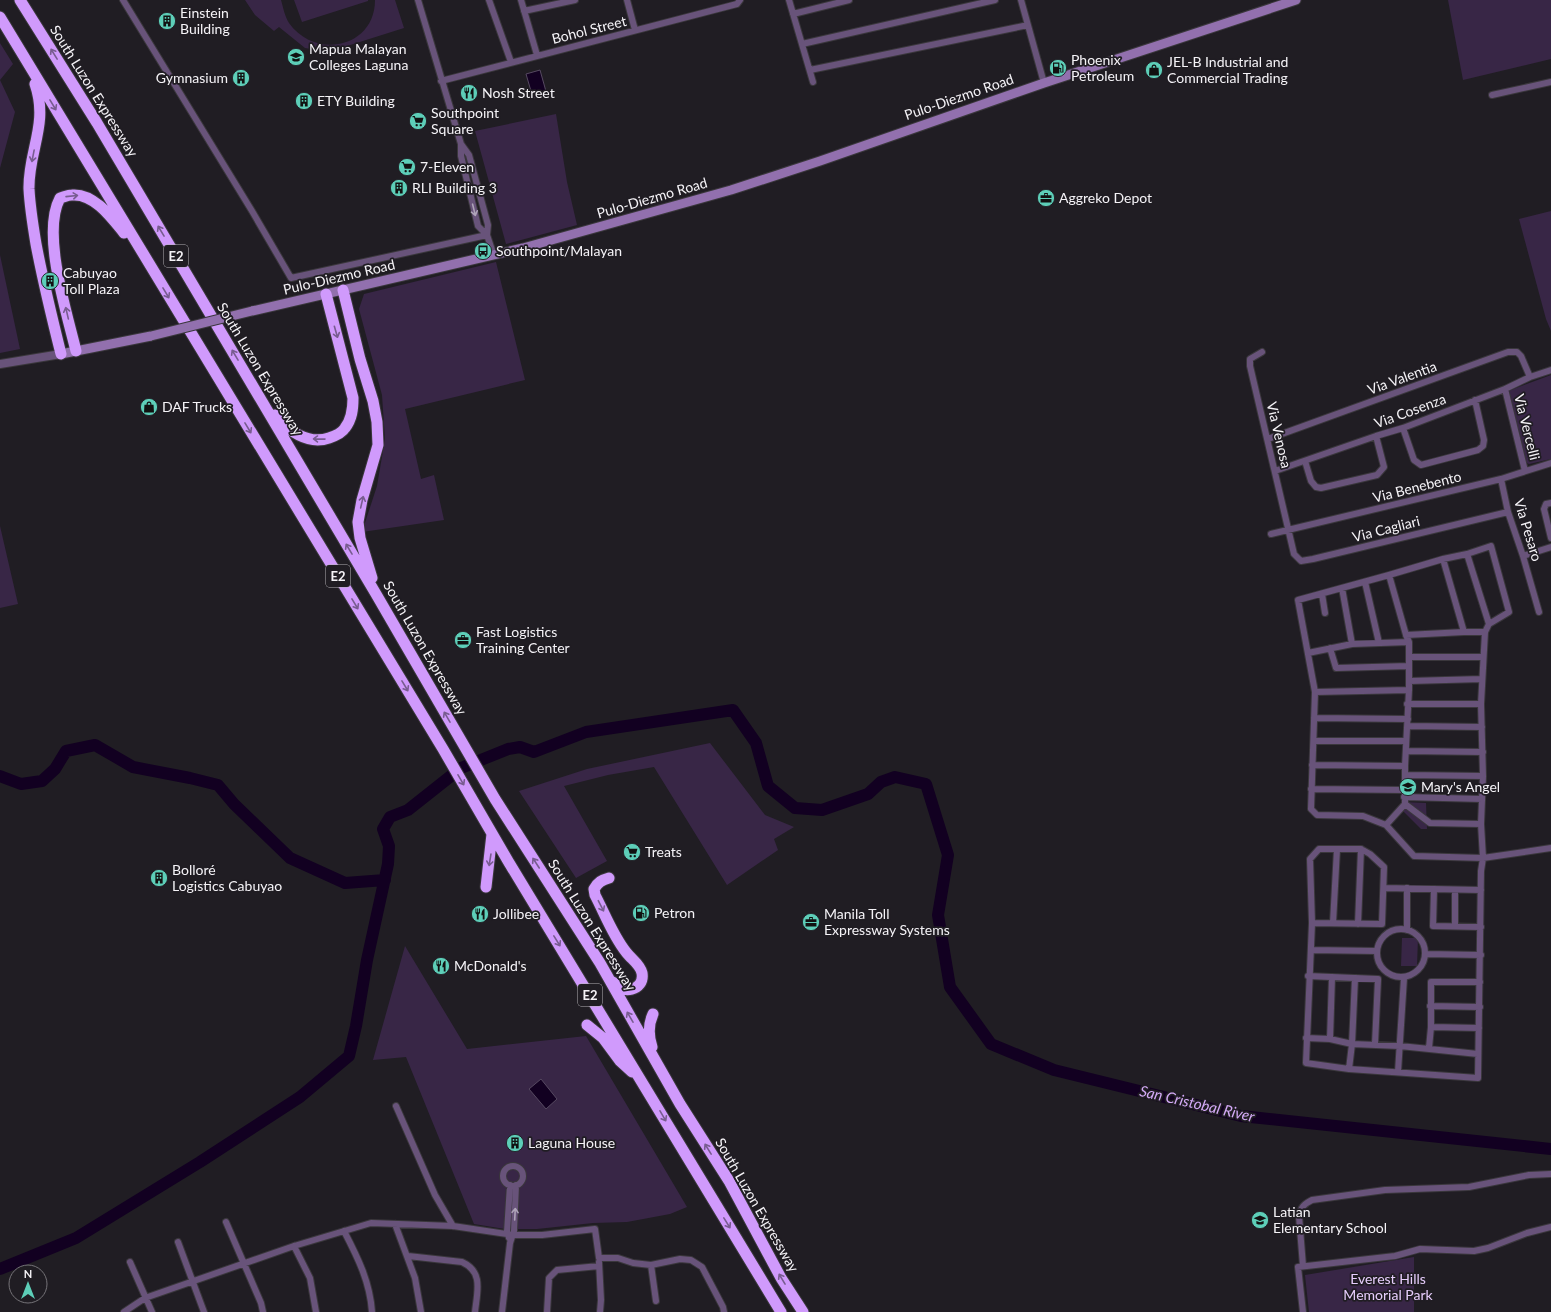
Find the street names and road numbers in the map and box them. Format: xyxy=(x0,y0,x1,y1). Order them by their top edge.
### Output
street label: Bohol Street xyxy=(550,12,628,47)
street label: South Luzon Expressway xyxy=(47,22,142,160)
street label: Pulo-Diezmo Road xyxy=(902,70,1016,123)
street label: Pulo-Diezmo Road xyxy=(595,174,709,221)
road number: E2 xyxy=(164,245,188,267)
street label: Pulo-Diezmo Road xyxy=(281,255,396,298)
street label: South Luzon Expressway xyxy=(214,299,307,439)
street label: Via Valentia xyxy=(1365,357,1439,398)
street label: Via Cosenza xyxy=(1372,390,1448,431)
street label: Via Vercelli xyxy=(1511,392,1544,462)
street label: Via Venosa xyxy=(1264,400,1295,470)
street label: Via Benebento xyxy=(1371,467,1463,506)
street label: Via Pesaro xyxy=(1511,496,1546,563)
street label: Via Cagliari xyxy=(1350,512,1421,545)
road number: E2 xyxy=(326,565,350,587)
street label: South Luzon Expressway xyxy=(380,578,471,718)
street label: South Luzon Expressway xyxy=(545,856,640,994)
road number: E2 xyxy=(578,984,602,1006)
street label: South Luzon Expressway xyxy=(712,1135,803,1275)

